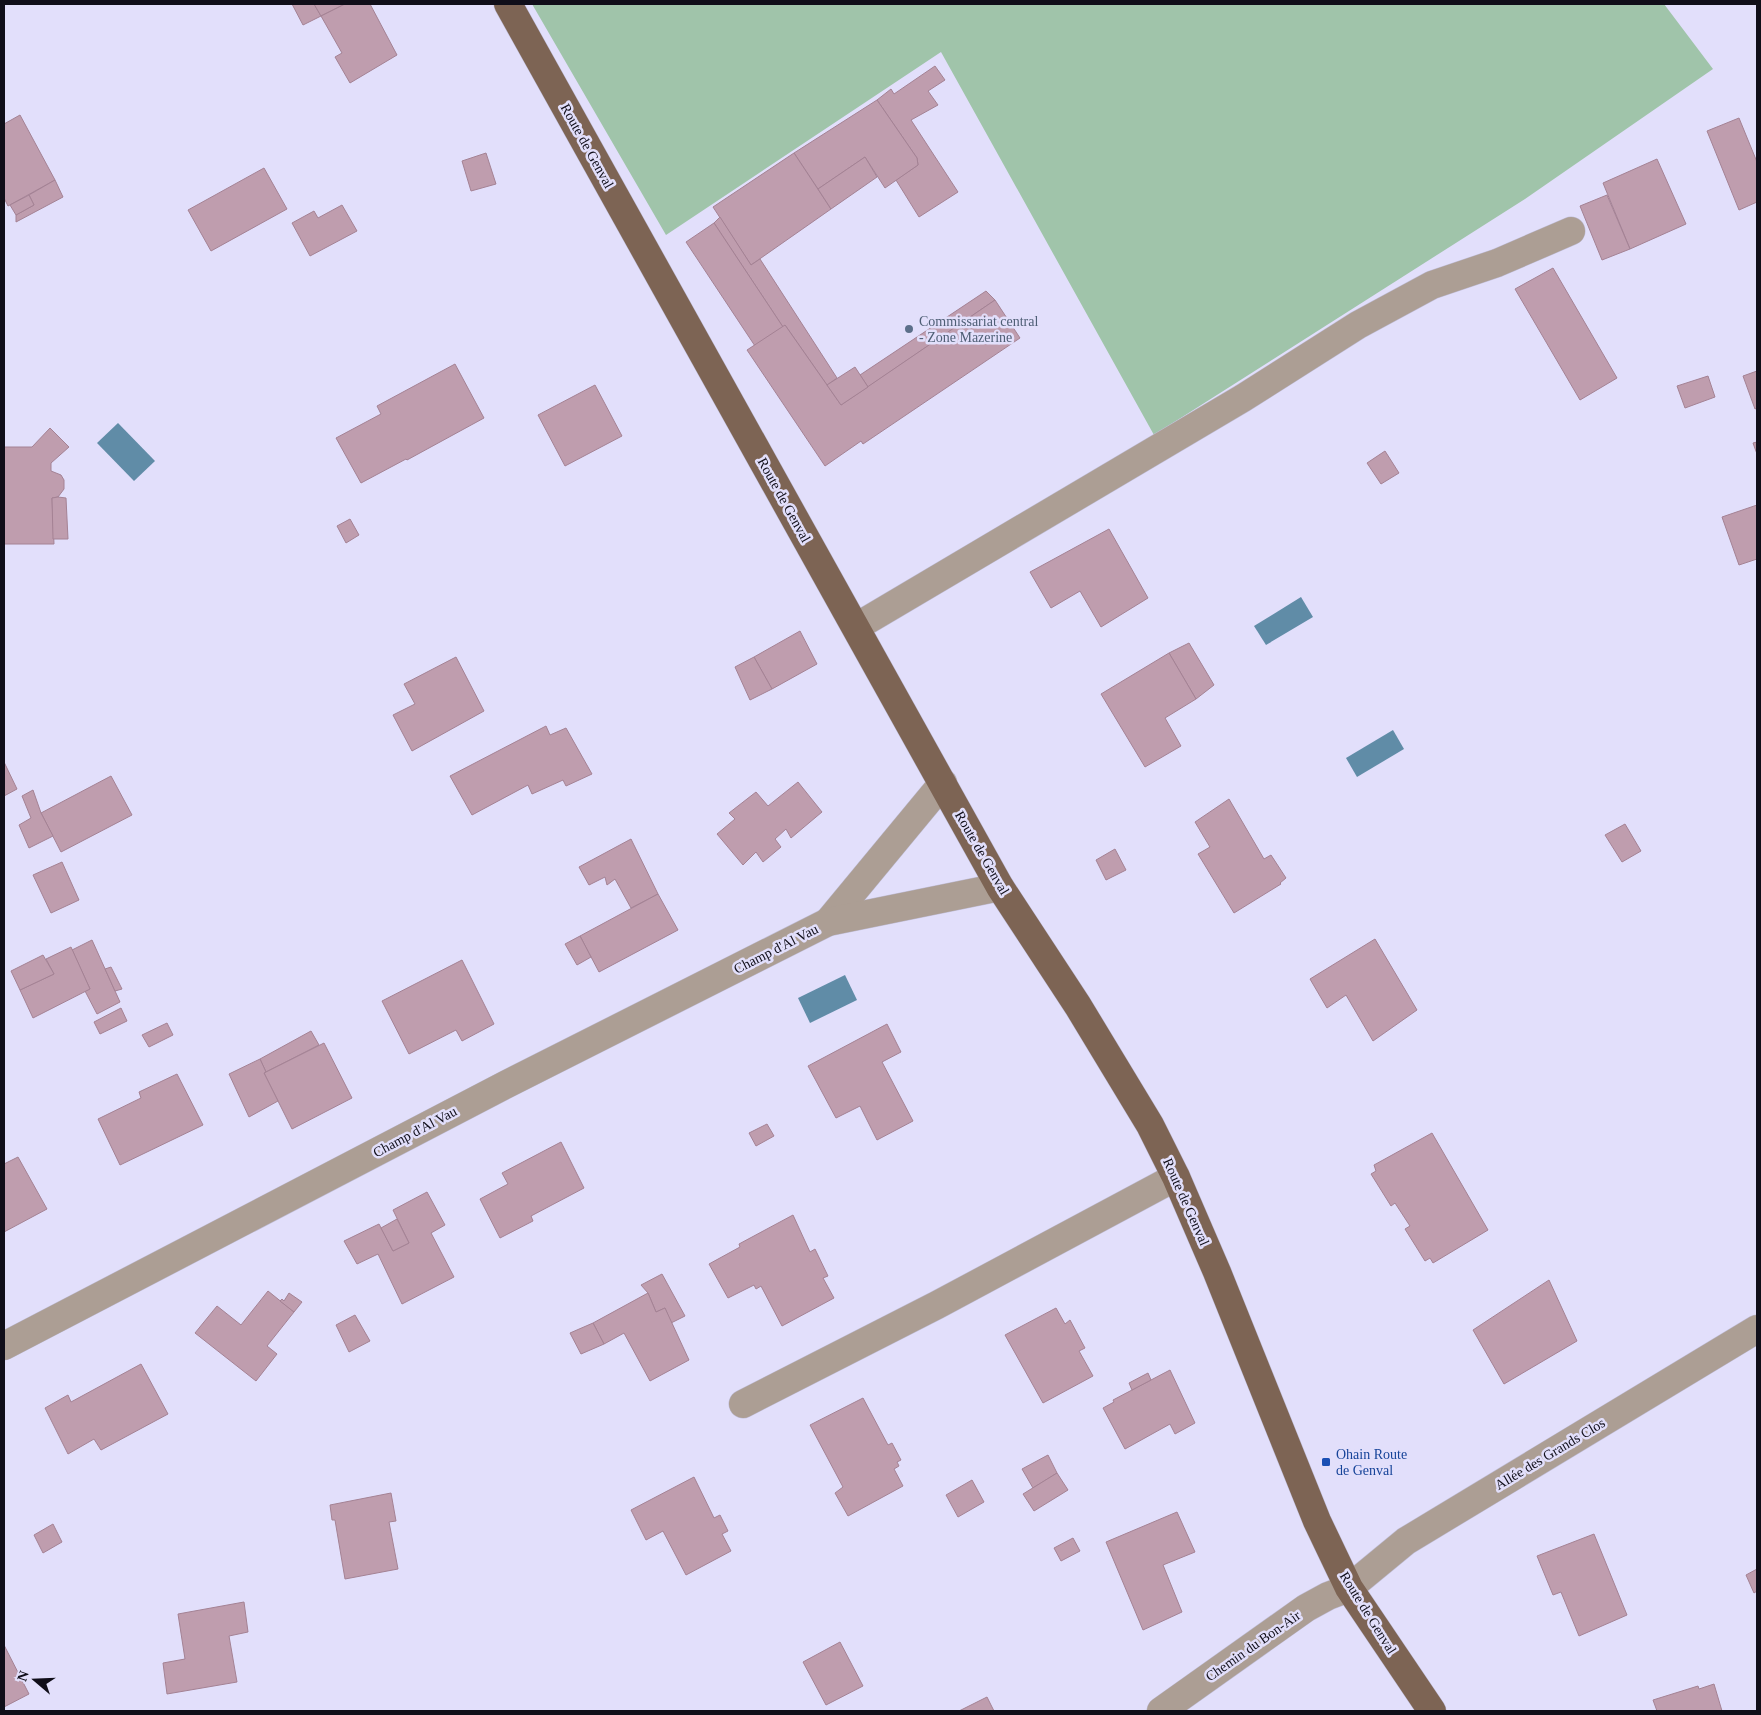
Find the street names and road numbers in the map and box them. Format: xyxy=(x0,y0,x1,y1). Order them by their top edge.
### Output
street label: Route de Genval xyxy=(558,101,616,191)
street label: Route de Genval xyxy=(755,455,813,545)
street label: Route de Genval xyxy=(952,809,1012,898)
street label: Champ d'Al Vau xyxy=(731,921,821,977)
street label: Champ d'Al Vau xyxy=(371,1104,459,1160)
street label: Route de Genval xyxy=(1160,1156,1212,1248)
street label: Allée des Grands Clos xyxy=(1492,1415,1608,1493)
street label: Route de Genval xyxy=(1337,1569,1399,1657)
street label: Chemin du Bon-Air xyxy=(1203,1608,1303,1684)

